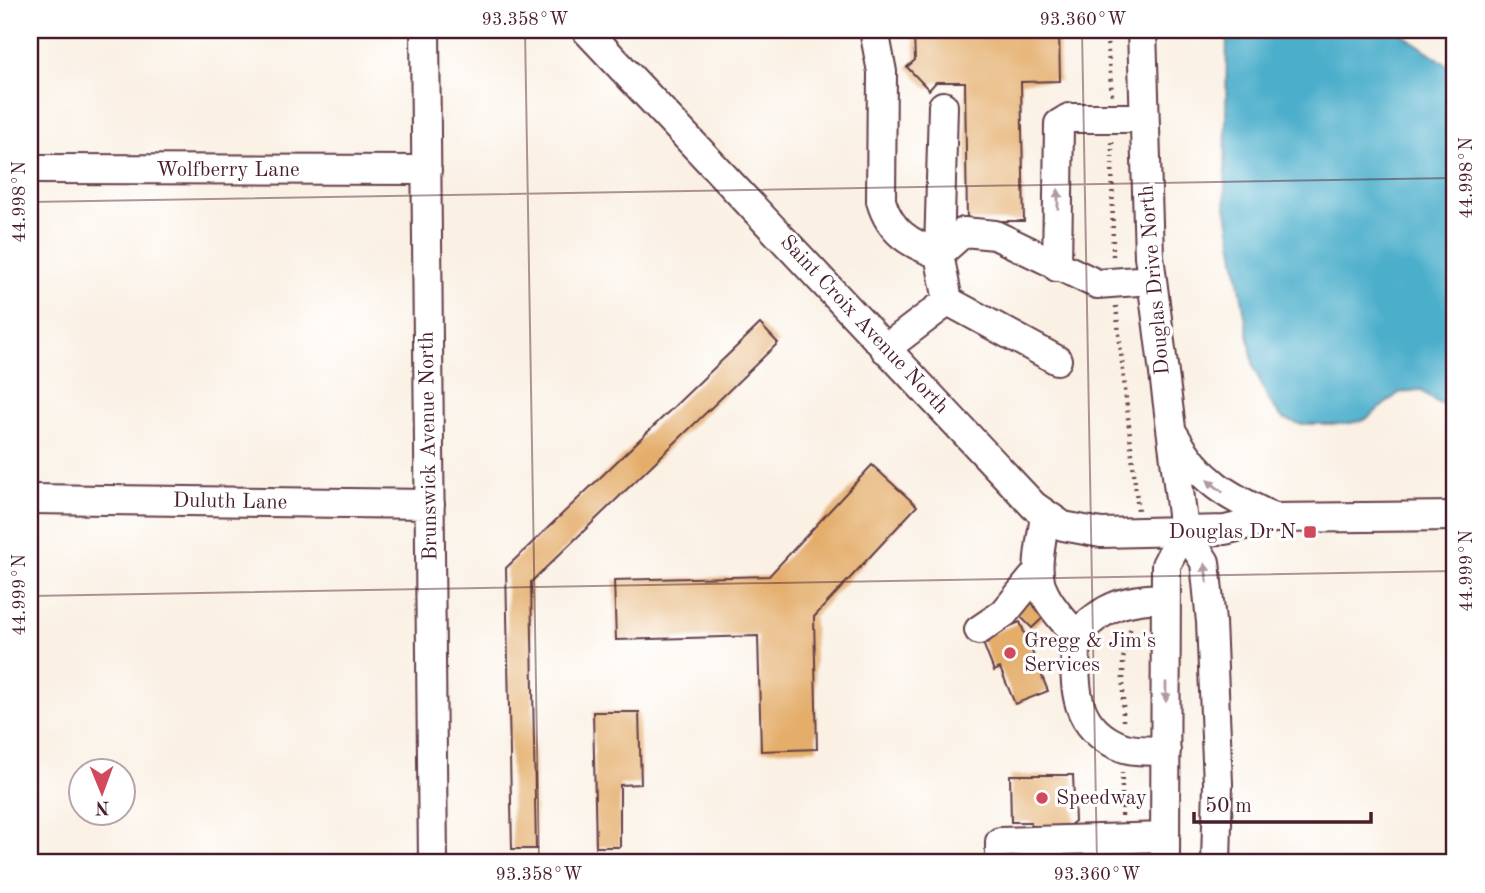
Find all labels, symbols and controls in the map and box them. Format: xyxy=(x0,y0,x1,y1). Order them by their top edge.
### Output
text: 93.358°W xyxy=(482,11,568,29)
text: 93.360°W xyxy=(1040,11,1126,29)
text: 44.998°N xyxy=(1458,137,1476,219)
street label: Wolfberry Lane xyxy=(156,160,300,181)
text: 44.998°N xyxy=(11,161,29,243)
street label: Douglas Drive North xyxy=(1136,184,1174,376)
one-way arrow xyxy=(1052,188,1064,210)
street label: Saint Croix Avenue North xyxy=(776,232,952,418)
street label: Brunswick Avenue North xyxy=(417,331,441,561)
one-way arrow xyxy=(1206,478,1224,493)
street label: Duluth Lane xyxy=(173,491,287,513)
place label: Douglas Dr N xyxy=(1169,522,1296,543)
marker: Douglas Dr N xyxy=(1302,524,1318,540)
text: 44.999°N xyxy=(1458,530,1476,612)
text: 44.999°N xyxy=(11,554,29,636)
one-way arrow xyxy=(1200,562,1211,584)
place label: Gregg & Jim's Services xyxy=(1024,631,1156,676)
marker: Gregg & Jim's Services xyxy=(1002,645,1018,661)
one-way arrow xyxy=(1160,681,1172,703)
north arrow xyxy=(66,756,136,826)
scale bar xyxy=(1194,781,1371,825)
place label: Speedway xyxy=(1056,788,1147,809)
marker: Speedway xyxy=(1034,790,1050,806)
text: 50 m xyxy=(1205,796,1252,817)
text: N xyxy=(94,797,110,816)
text: 93.358°W xyxy=(496,866,582,884)
text: 93.360°W xyxy=(1054,866,1140,884)

